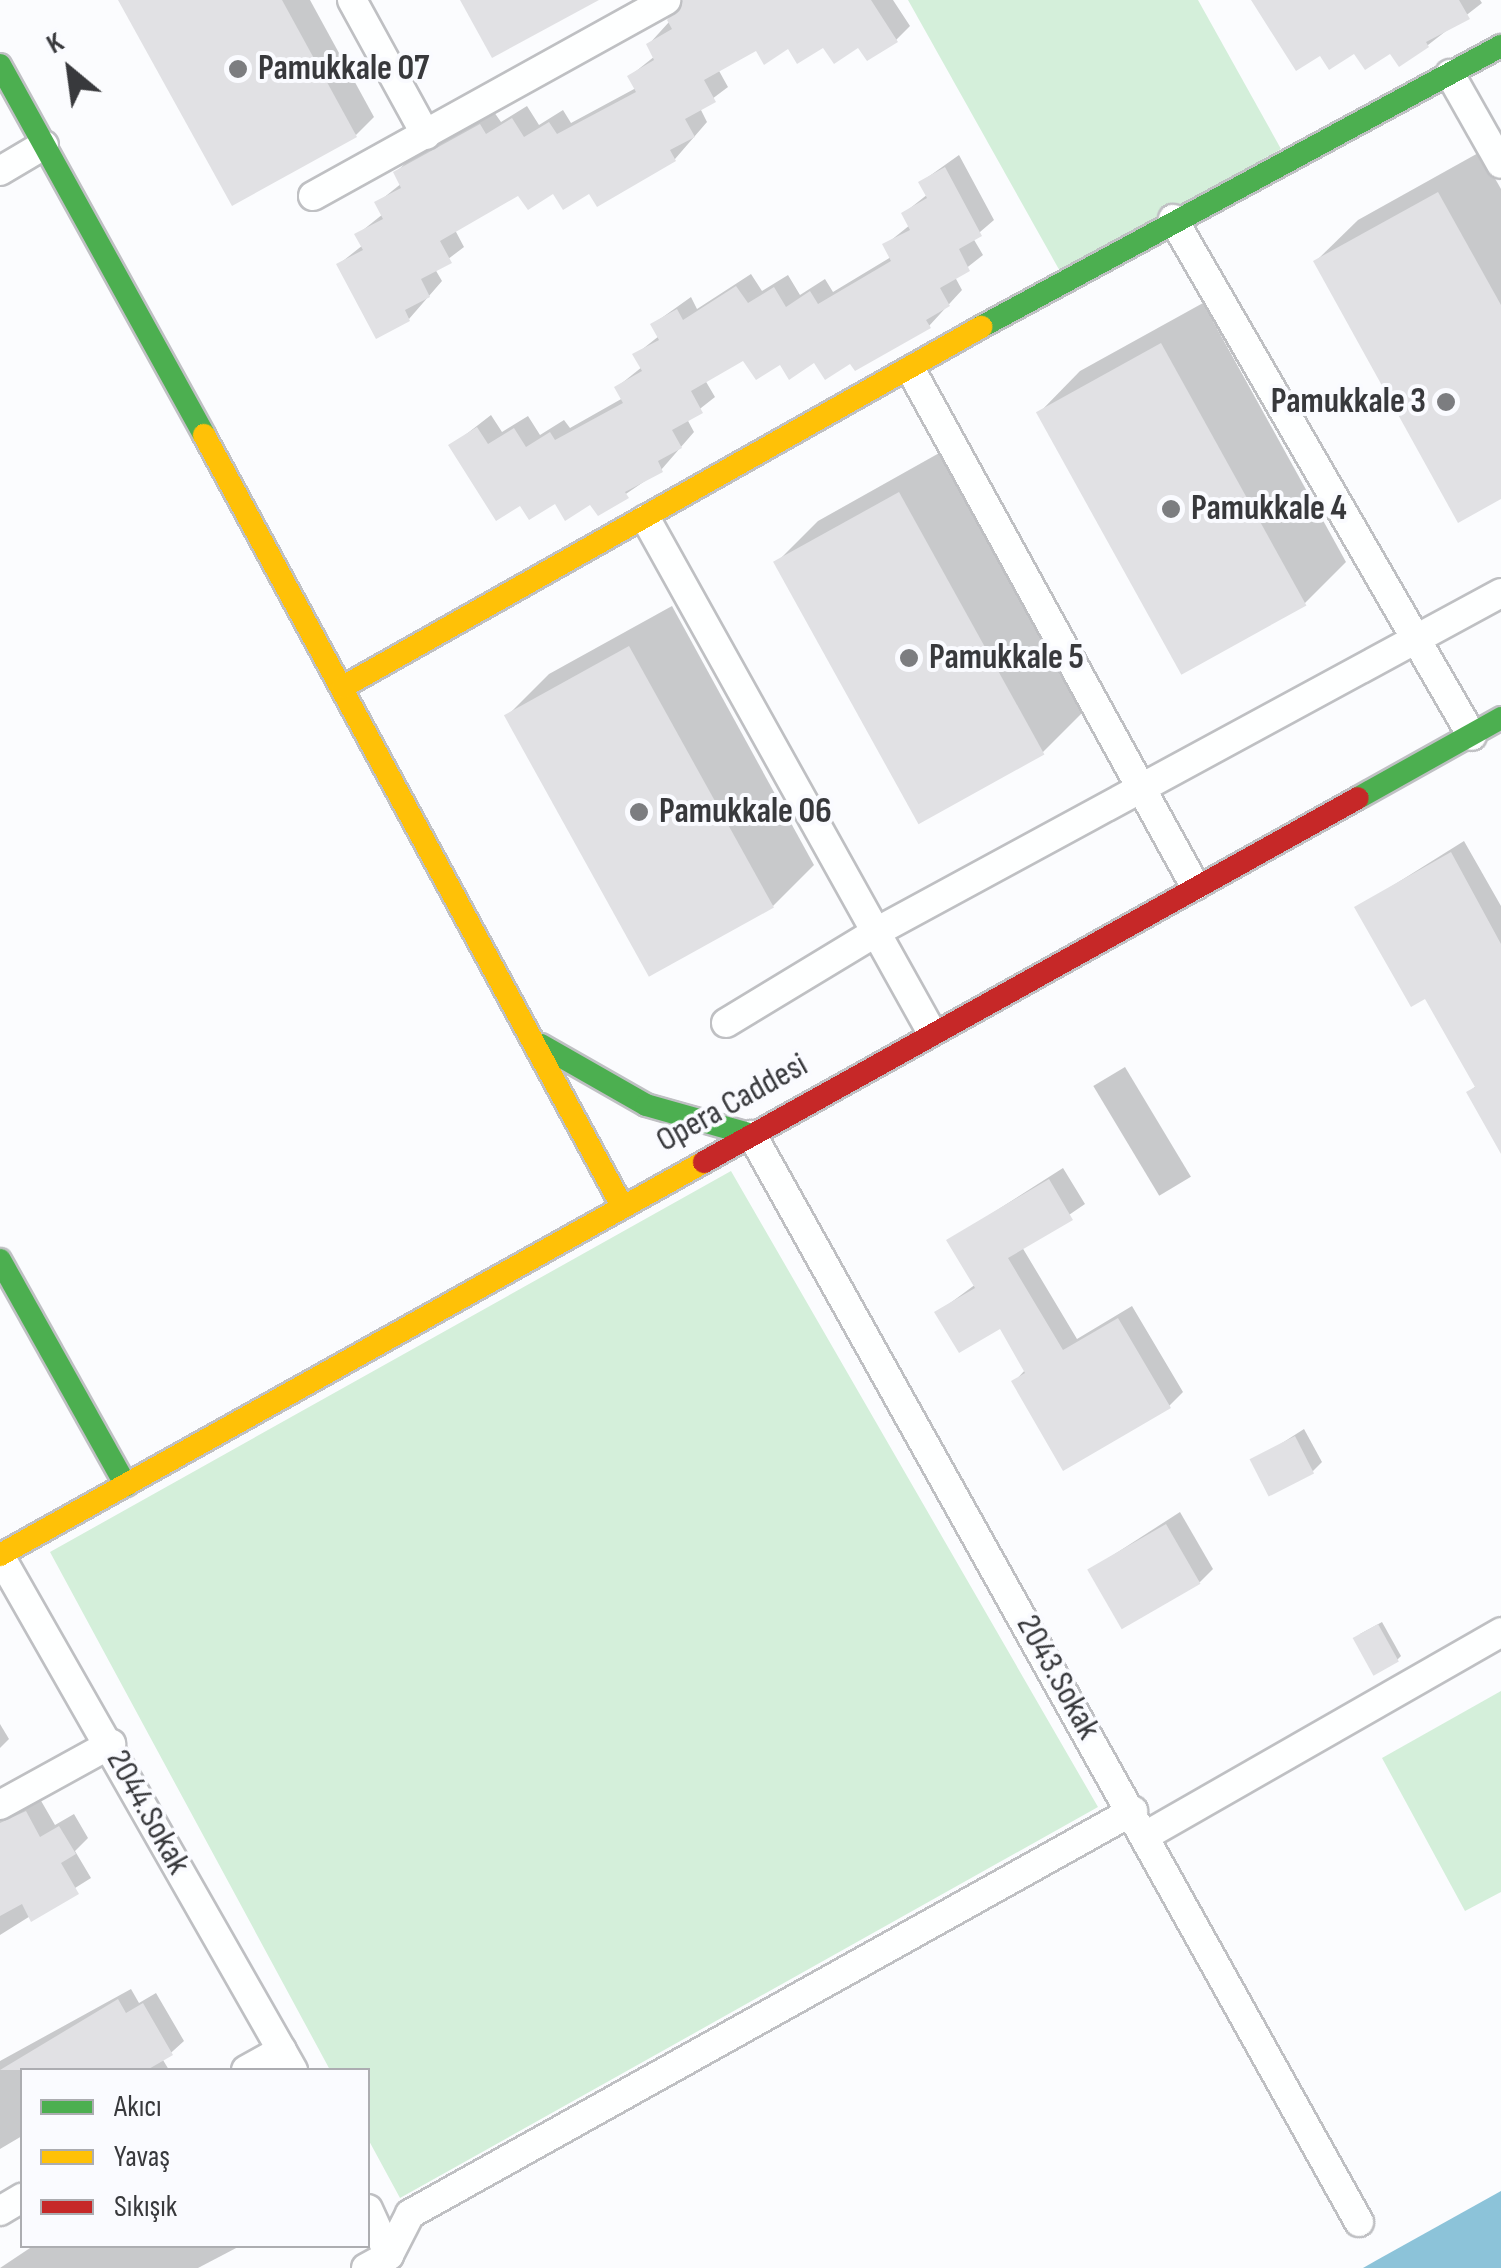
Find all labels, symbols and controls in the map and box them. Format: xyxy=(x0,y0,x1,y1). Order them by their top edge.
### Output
north arrow xyxy=(20,20,120,120)
text: K xyxy=(41,26,69,61)
place label: Pamukkale 07 xyxy=(258,48,429,90)
marker: Pamukkale 07 xyxy=(227,58,249,80)
place label: Pamukkale 3 xyxy=(1271,381,1426,423)
marker: Pamukkale 3 xyxy=(1435,391,1457,413)
place label: Pamukkale 4 xyxy=(1191,488,1347,530)
marker: Pamukkale 4 xyxy=(1160,498,1182,520)
place label: Pamukkale 5 xyxy=(929,637,1084,679)
marker: Pamukkale 5 xyxy=(898,647,920,669)
place label: Pamukkale 06 xyxy=(659,791,832,833)
marker: Pamukkale 06 xyxy=(628,801,650,823)
street label: Opera Caddesi xyxy=(649,1044,815,1162)
street label: 2043.Sokak xyxy=(1007,1607,1109,1747)
street label: 2044.Sokak xyxy=(97,1742,199,1882)
legend xyxy=(20,2068,370,2248)
text: Akıcı xyxy=(114,2089,162,2125)
text: Yavaş xyxy=(114,2139,170,2175)
text: Sıkışık xyxy=(114,2189,177,2225)

